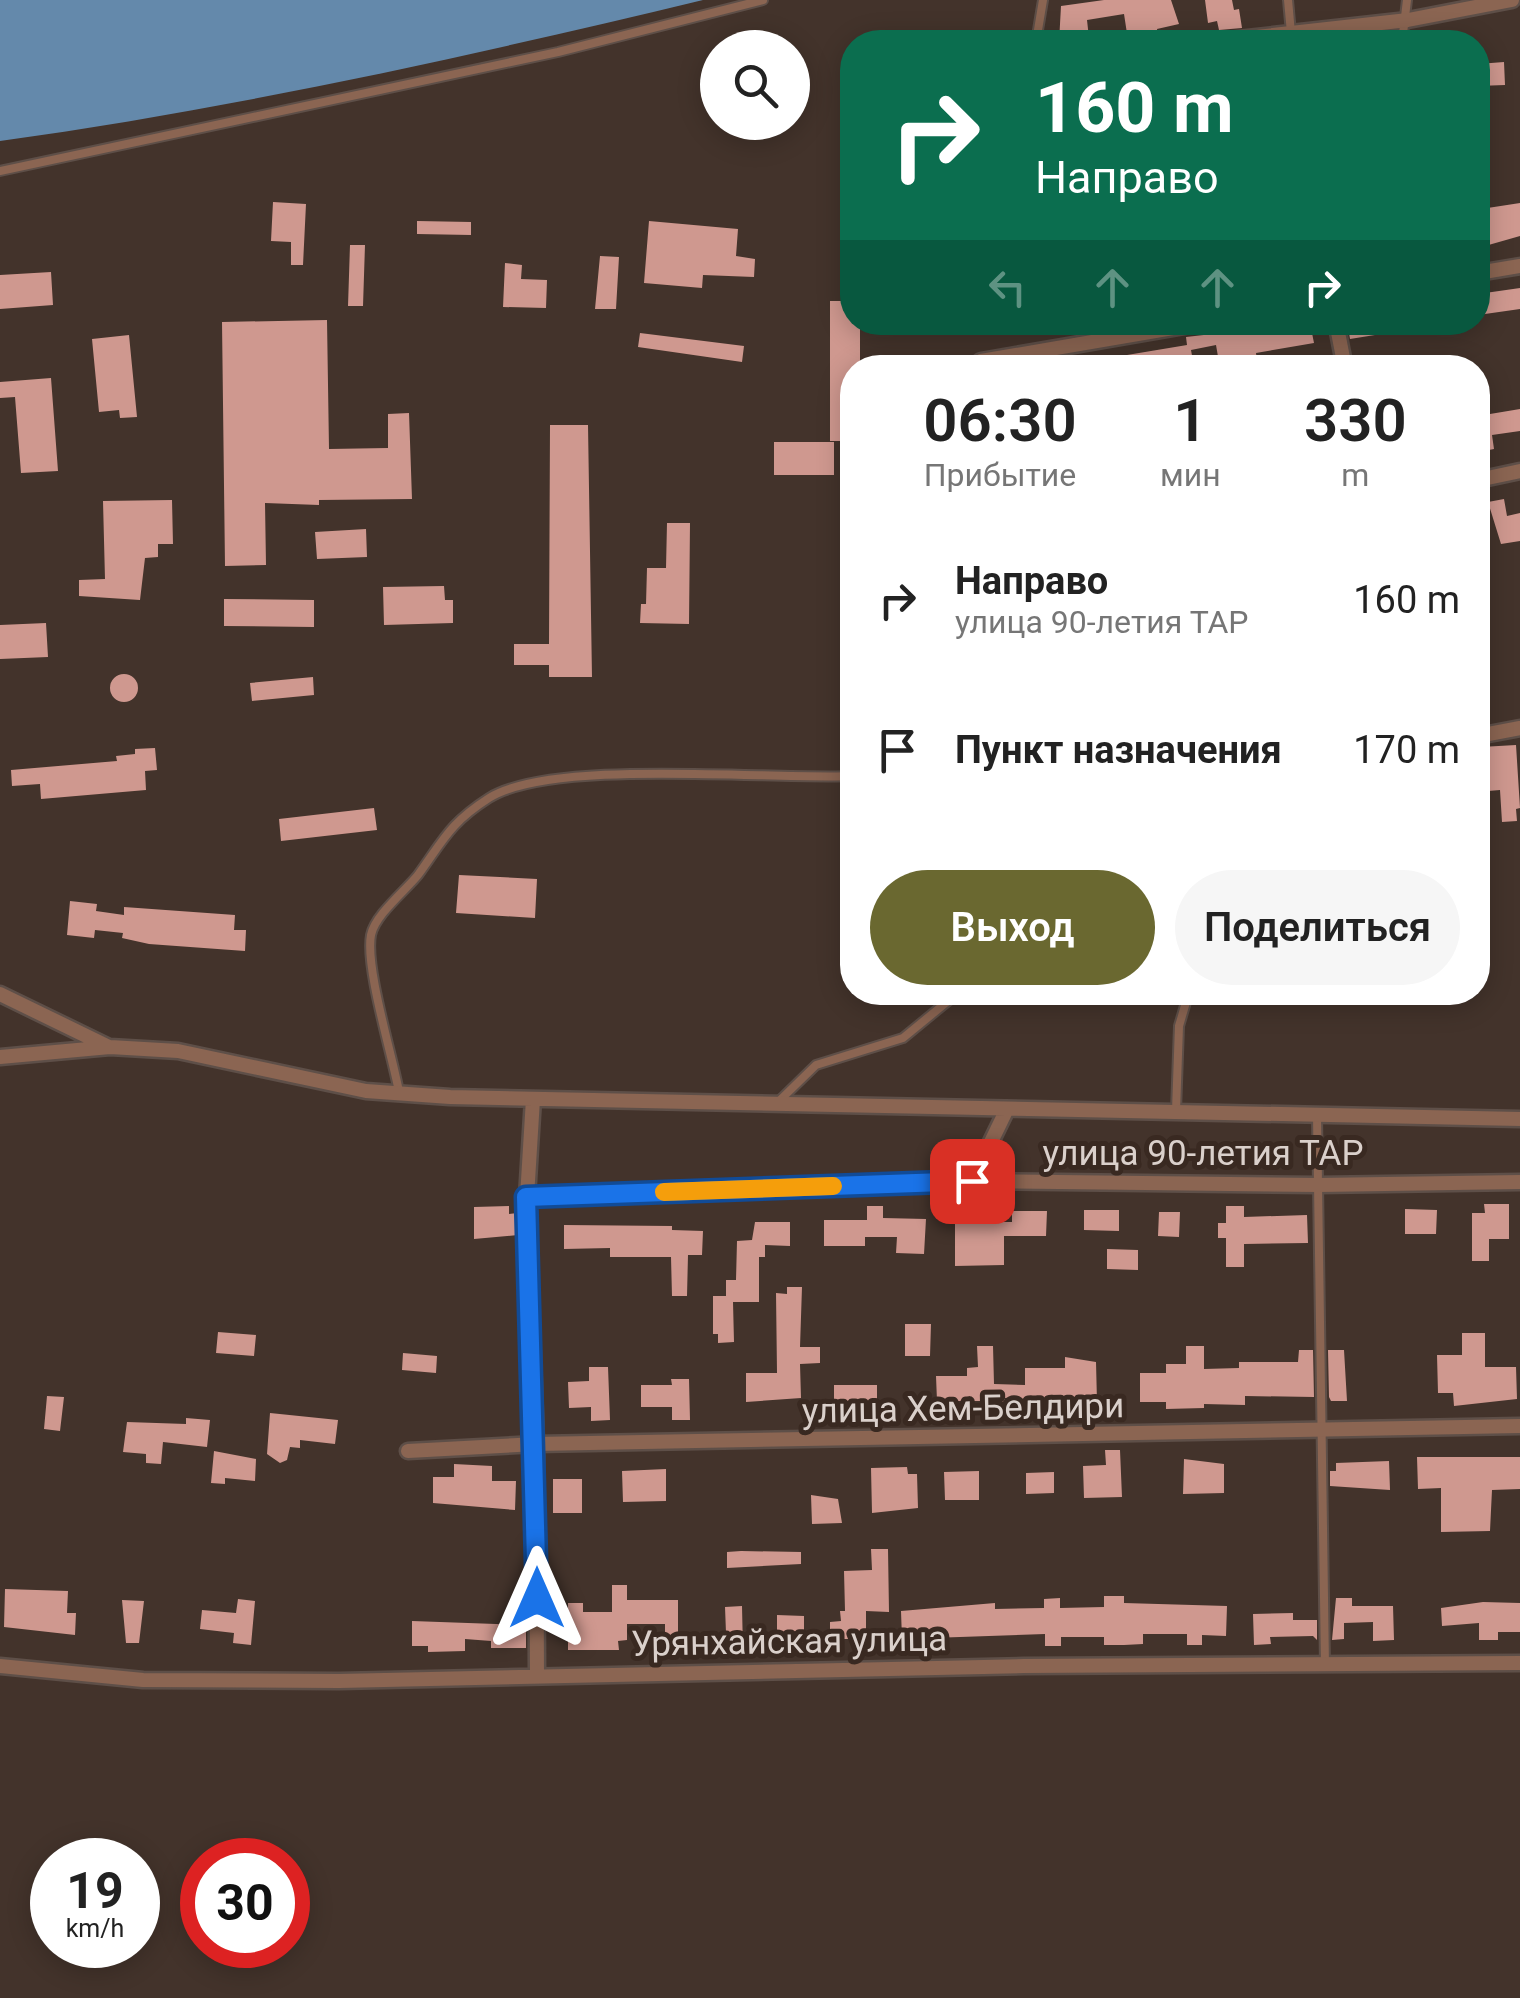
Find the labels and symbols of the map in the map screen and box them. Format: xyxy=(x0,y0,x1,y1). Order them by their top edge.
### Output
street label: улица 90-летия ТАР xyxy=(1042,1133,1364,1174)
pin xyxy=(930,1139,1015,1224)
street label: улица Хем-Белдири xyxy=(801,1385,1125,1432)
position arrow xyxy=(485,1546,589,1650)
street label: Урянхайская улица xyxy=(631,1618,947,1665)
speed limit sign: 30 xyxy=(180,1838,310,1968)

